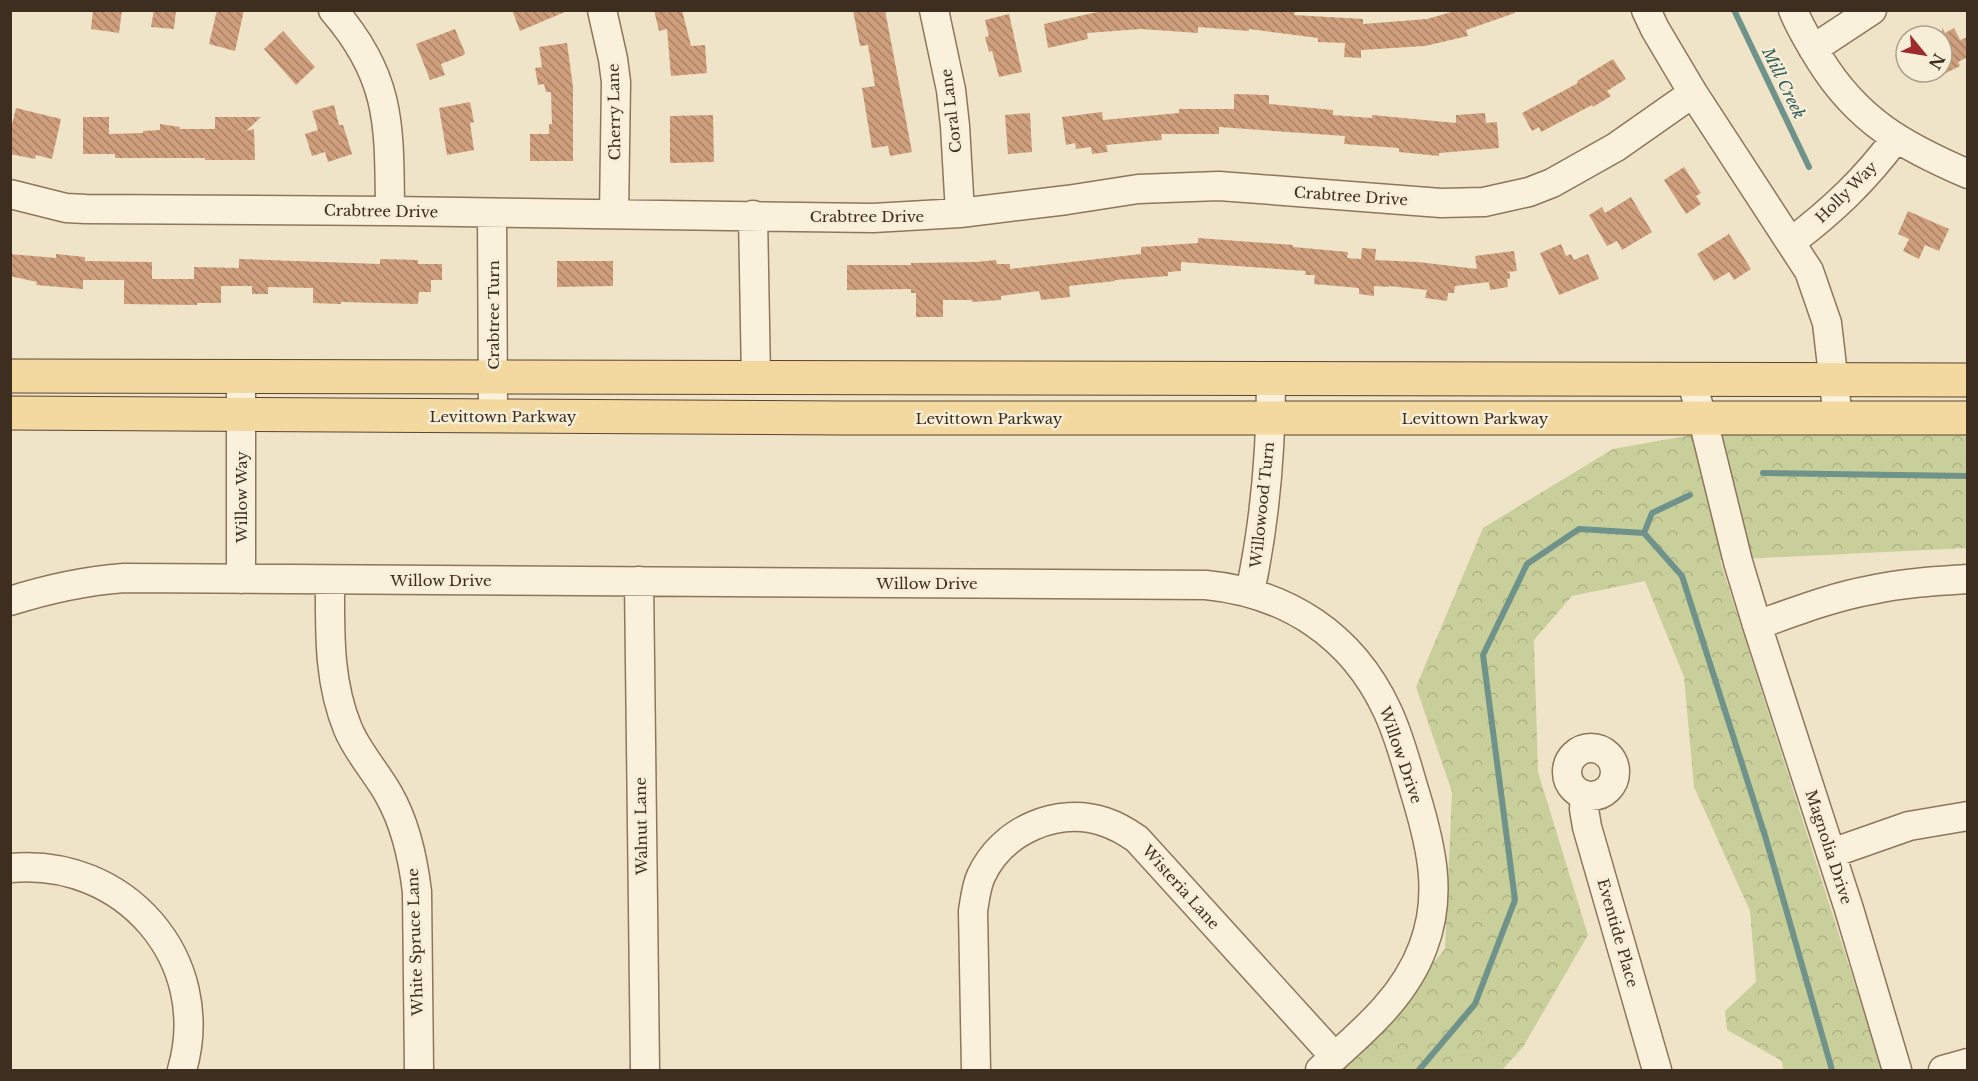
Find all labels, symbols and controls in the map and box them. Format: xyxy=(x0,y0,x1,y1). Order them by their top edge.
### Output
north arrow xyxy=(1894,24,1954,84)
water label: Mill Creek xyxy=(1758,43,1810,122)
text: N xyxy=(1925,50,1949,73)
street label: Cherry Lane xyxy=(604,63,624,161)
street label: Coral Lane xyxy=(936,68,966,154)
street label: Holly Way xyxy=(1811,157,1881,227)
street label: Crabtree Drive xyxy=(1293,183,1409,209)
street label: Crabtree Drive xyxy=(324,201,438,221)
street label: Crabtree Drive xyxy=(810,207,924,226)
street label: Crabtree Turn xyxy=(484,260,503,370)
street label: Levittown Parkway xyxy=(430,407,577,426)
street label: Levittown Parkway xyxy=(916,409,1063,428)
street label: Levittown Parkway xyxy=(1402,409,1549,428)
street label: Willowood Turn xyxy=(1246,441,1278,570)
street label: Willow Way xyxy=(232,451,251,544)
street label: Willow Drive xyxy=(389,571,492,590)
street label: Willow Drive xyxy=(875,574,978,593)
street label: Willow Drive xyxy=(1375,703,1426,806)
street label: Walnut Lane xyxy=(631,777,651,876)
street label: Magnolia Drive xyxy=(1802,787,1856,907)
street label: Wisteria Lane xyxy=(1138,840,1224,933)
street label: White Spruce Lane xyxy=(403,868,427,1017)
street label: Eventide Place xyxy=(1593,876,1643,990)

